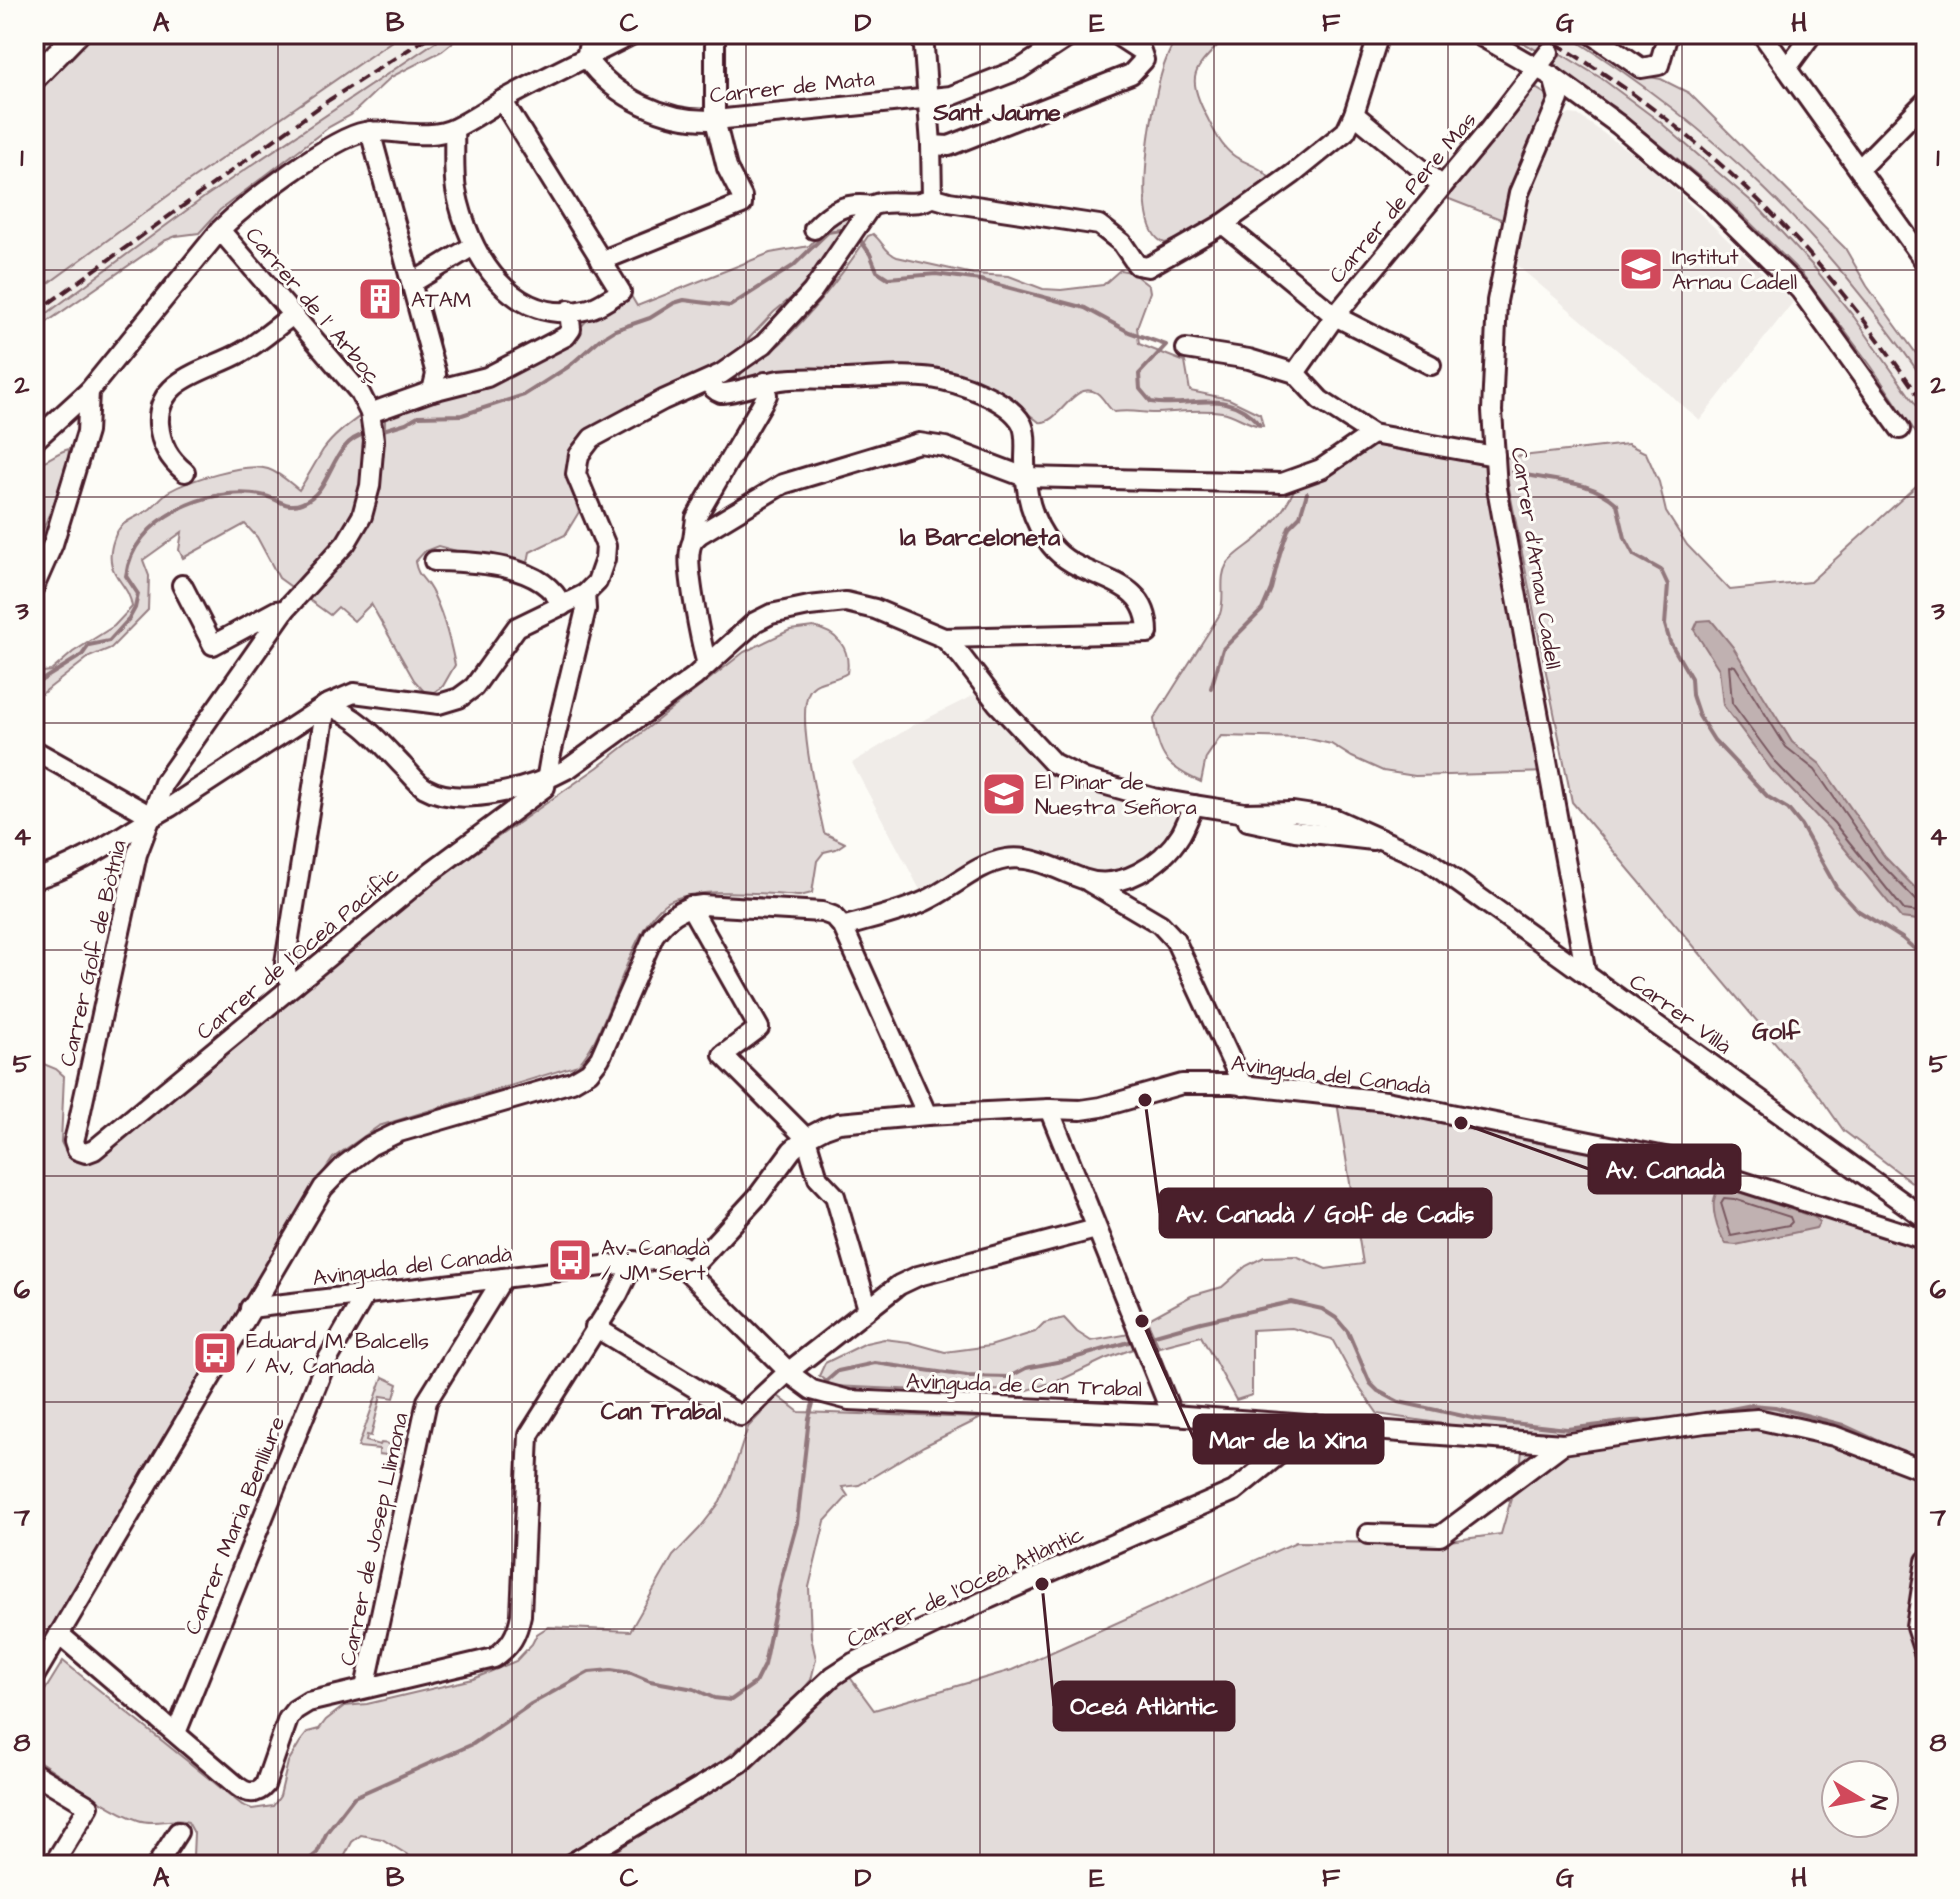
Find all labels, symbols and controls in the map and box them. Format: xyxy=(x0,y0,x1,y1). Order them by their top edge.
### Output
text: A xyxy=(153,5,170,41)
text: B xyxy=(386,5,405,41)
text: C xyxy=(620,5,639,41)
text: D xyxy=(855,5,872,41)
text: E xyxy=(1089,5,1105,41)
text: F xyxy=(1322,5,1341,41)
text: G xyxy=(1556,5,1574,41)
text: H xyxy=(1791,5,1807,41)
street label: Carrer de Mata xyxy=(708,63,876,112)
district label: Sant Jaume xyxy=(932,96,1061,130)
street label: Carrer de Pere Mas xyxy=(1322,106,1484,290)
text: 1 xyxy=(20,140,24,176)
text: 1 xyxy=(1936,140,1940,176)
street label: Carrer de l' Arboç xyxy=(238,221,388,391)
place label: Institut Arnau Cadell xyxy=(1672,242,1797,298)
school or university icon: Institut Arnau Cadell xyxy=(1617,245,1665,293)
building icon: ATAM xyxy=(356,275,404,323)
place label: ATAM xyxy=(411,285,471,316)
text: 2 xyxy=(14,367,30,403)
text: 2 xyxy=(1930,367,1946,403)
street label: Carrer d'Arnau Cadell xyxy=(1503,445,1568,671)
district label: la Barceloneta xyxy=(900,521,1061,555)
text: 3 xyxy=(14,593,29,629)
text: 3 xyxy=(1930,593,1945,629)
place label: El Pinar de Nuestra Señora xyxy=(1035,767,1197,823)
school or university icon: El Pinar de Nuestra Señora xyxy=(980,770,1028,818)
text: 4 xyxy=(13,819,31,855)
text: 4 xyxy=(1929,819,1947,855)
street label: Carrer Golf de Bòtnia xyxy=(52,837,135,1069)
street label: Carrer de l'Oceà Pacífic xyxy=(190,859,406,1047)
street label: Carrer Villà xyxy=(1623,967,1737,1062)
district label: Golf xyxy=(1752,1015,1801,1049)
text: 5 xyxy=(13,1046,32,1082)
text: 5 xyxy=(1929,1046,1948,1082)
street label: Avinguda del Canadà xyxy=(1229,1048,1432,1104)
callout: Av. Canadà xyxy=(1589,1145,1740,1193)
text: Av. Canadà xyxy=(1606,1154,1725,1188)
callout: Av. Canadà / Golf de Cadis xyxy=(1160,1189,1491,1237)
text: Av. Canadà / Golf de Cadis xyxy=(1176,1198,1474,1232)
place label: Av. Canadà / JM Sert xyxy=(601,1233,710,1289)
bus stop icon: Av. Canadà / JM Sert xyxy=(546,1236,594,1284)
street label: Avinguda del Canadà xyxy=(311,1239,514,1295)
text: 6 xyxy=(14,1272,31,1308)
text: 6 xyxy=(1930,1272,1947,1308)
place label: Eduard M. Balcells / Av, Canadà xyxy=(246,1326,429,1382)
bus stop icon: Eduard M. Balcells / Av, Canadà xyxy=(191,1329,239,1377)
street label: Avinguda de Can Trabal xyxy=(905,1366,1143,1406)
district label: Can Trabal xyxy=(601,1395,722,1429)
street label: Carrer de Josep Llimona xyxy=(333,1410,416,1669)
street label: Carrer Maria Benlliure xyxy=(177,1412,293,1639)
callout: Mar de la Xina xyxy=(1194,1415,1383,1463)
text: Mar de la Xina xyxy=(1209,1424,1368,1458)
text: 7 xyxy=(13,1499,30,1535)
text: 7 xyxy=(1929,1499,1946,1535)
street label: Carrer de l'Oceà Atlàntic xyxy=(842,1519,1089,1656)
callout: Oceá Atlàntic xyxy=(1054,1682,1234,1730)
text: Oceá Atlàntic xyxy=(1070,1690,1218,1724)
text: 8 xyxy=(14,1725,31,1761)
text: 8 xyxy=(1930,1725,1947,1761)
north arrow xyxy=(1820,1759,1900,1839)
text: N xyxy=(1862,1793,1895,1812)
text: A xyxy=(153,1860,170,1896)
text: B xyxy=(386,1860,405,1896)
text: C xyxy=(620,1860,639,1896)
text: D xyxy=(855,1860,872,1896)
text: E xyxy=(1089,1860,1105,1896)
text: F xyxy=(1322,1860,1341,1896)
text: G xyxy=(1556,1860,1574,1896)
text: H xyxy=(1791,1860,1807,1896)

